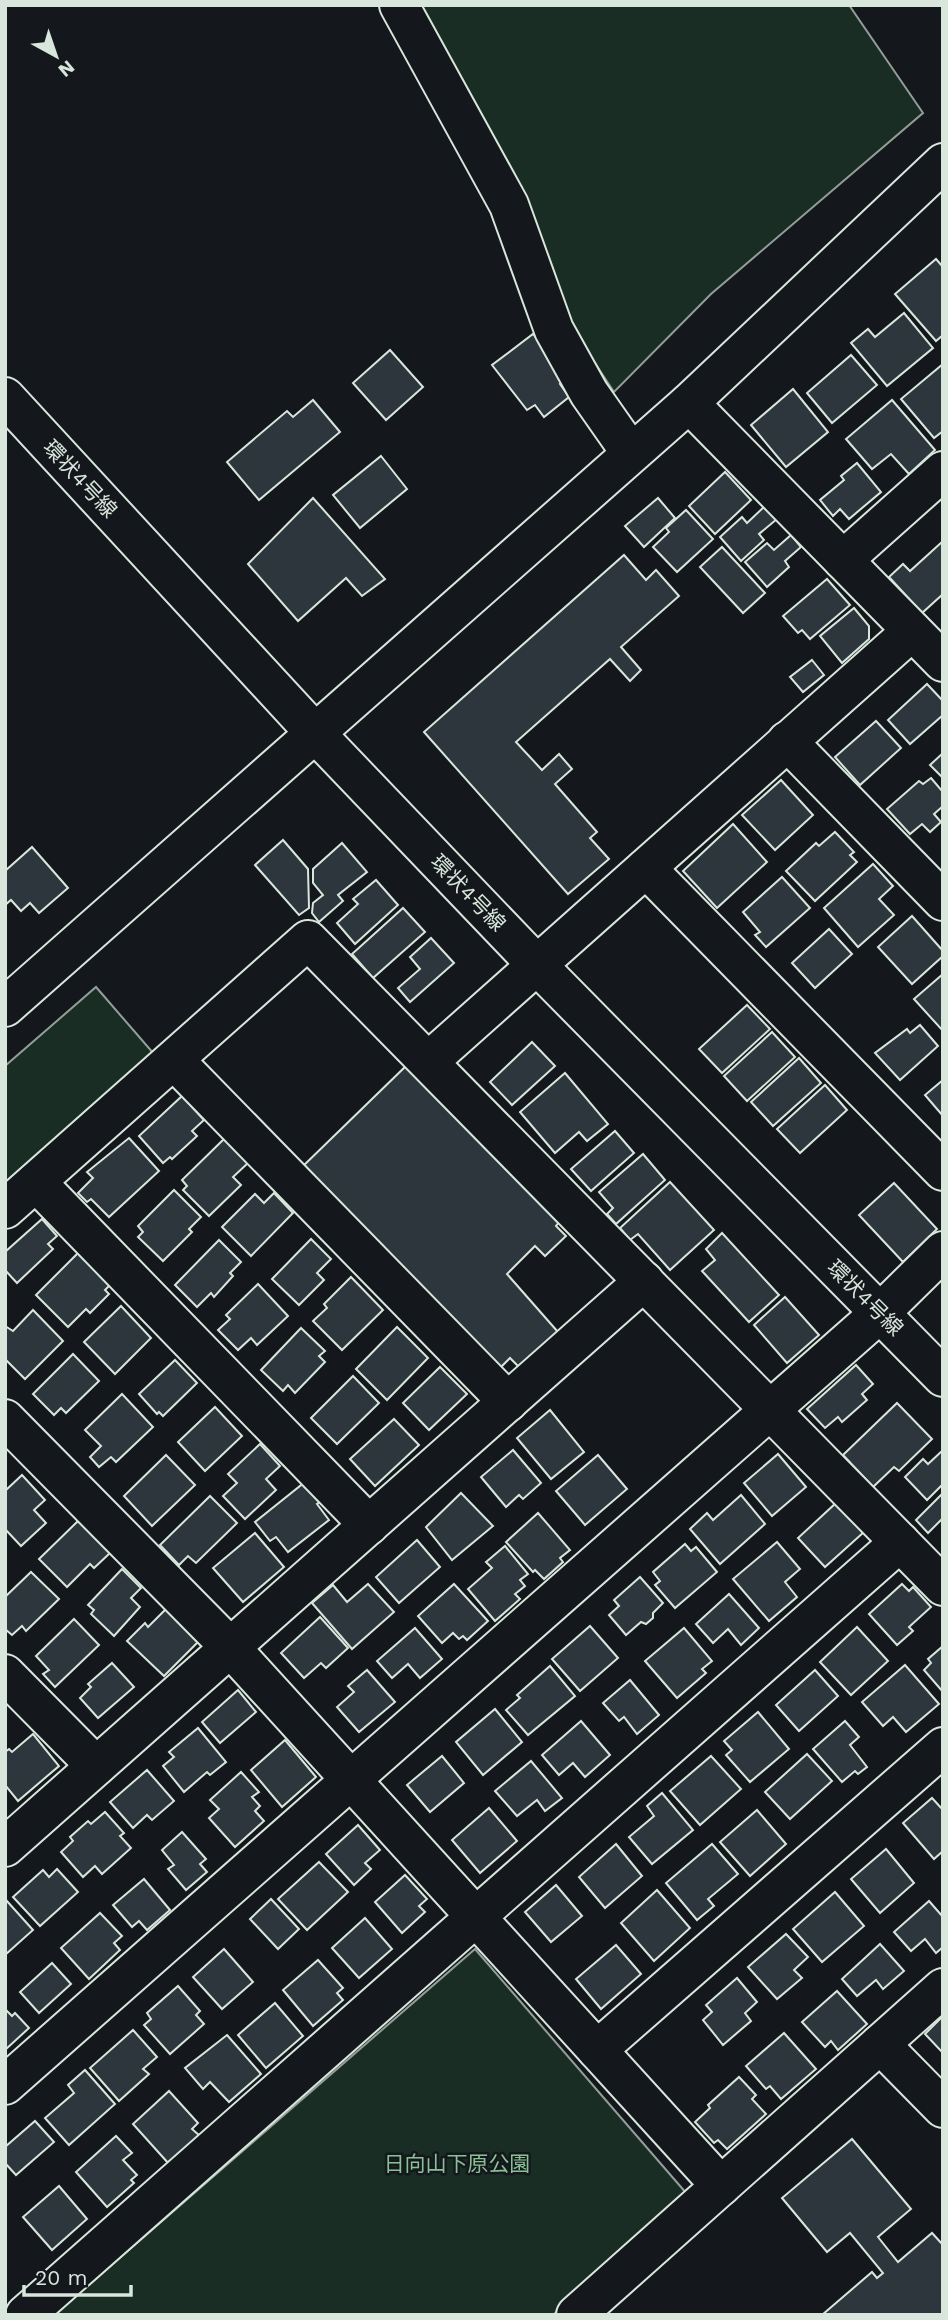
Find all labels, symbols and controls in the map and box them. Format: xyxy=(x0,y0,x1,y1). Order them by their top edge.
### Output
north arrow xyxy=(21,21,91,91)
text: N xyxy=(54,55,79,82)
street label: 環状4号線 xyxy=(38,435,123,523)
street label: 環状4号線 xyxy=(426,849,511,936)
street label: 環状4号線 xyxy=(822,1255,908,1341)
park label: 日向山下原公園 xyxy=(384,2151,531,2176)
scale bar xyxy=(24,2254,131,2298)
text: 20 m xyxy=(35,2265,87,2290)

